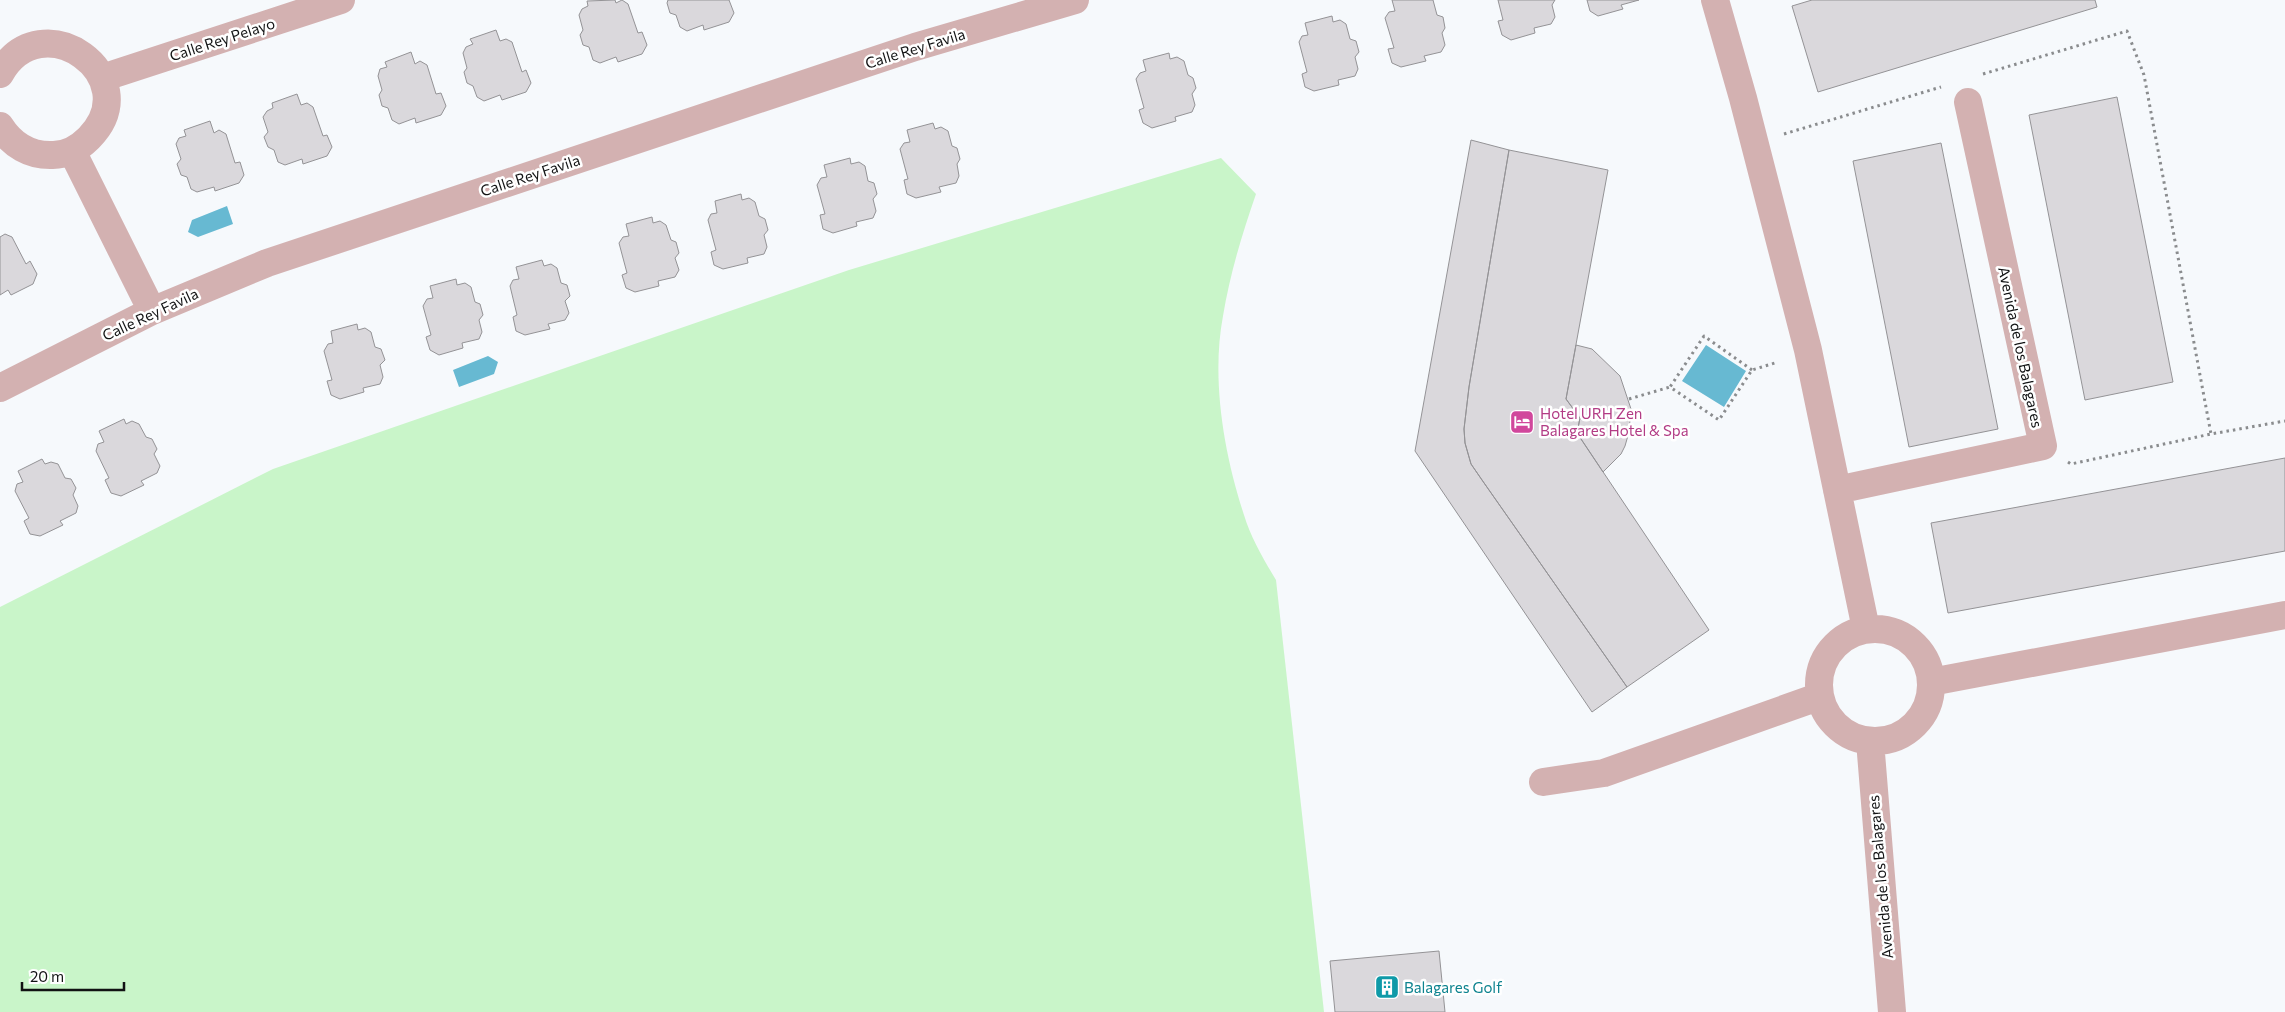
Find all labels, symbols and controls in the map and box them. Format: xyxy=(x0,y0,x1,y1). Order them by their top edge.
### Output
street label: Calle Rey Pelayo xyxy=(167,14,277,64)
street label: Calle Rey Favila xyxy=(863,24,967,72)
street label: Calle Rey Favila xyxy=(478,150,582,200)
street label: Avenida de los Balagares xyxy=(1995,265,2047,429)
street label: Calle Rey Favila xyxy=(99,284,201,344)
place label: Hotel URH Zen Balagares Hotel & Spa xyxy=(1540,404,1689,439)
hotel icon: Hotel URH Zen Balagares Hotel & Spa xyxy=(1509,409,1535,435)
street label: Avenida de los Balagares xyxy=(1864,794,1896,960)
scale bar xyxy=(22,960,125,992)
text: 20 m xyxy=(30,967,64,985)
building icon: Balagares Golf xyxy=(1374,974,1400,1000)
place label: Balagares Golf xyxy=(1404,978,1502,996)

